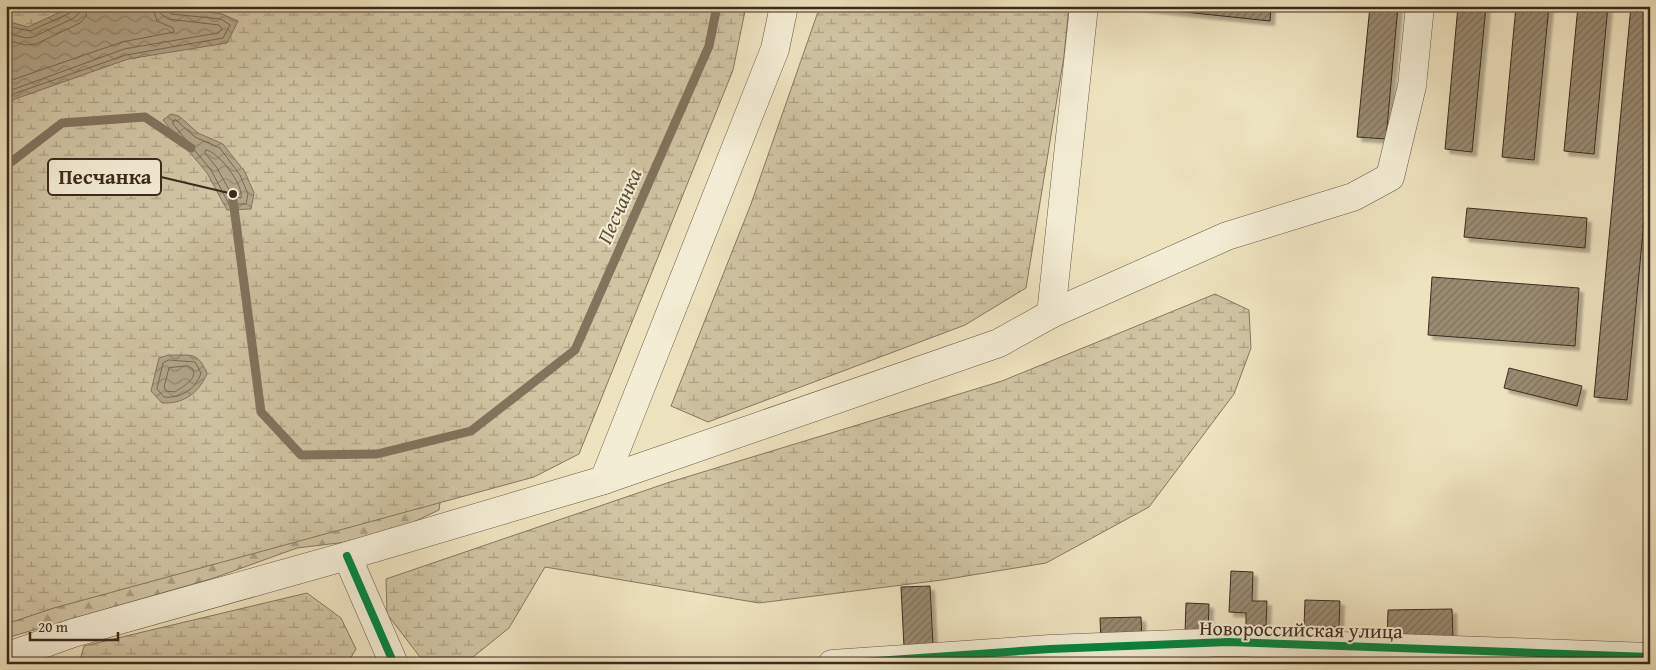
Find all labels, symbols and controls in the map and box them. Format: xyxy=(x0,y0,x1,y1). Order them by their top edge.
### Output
callout: Песчанка xyxy=(48,159,161,195)
text: Песчанка xyxy=(58,161,152,192)
water label: Песчанка xyxy=(589,163,649,249)
scale bar xyxy=(30,610,118,642)
street label: Новороссийская улица xyxy=(1199,613,1403,645)
text: 20 m xyxy=(38,616,69,637)

